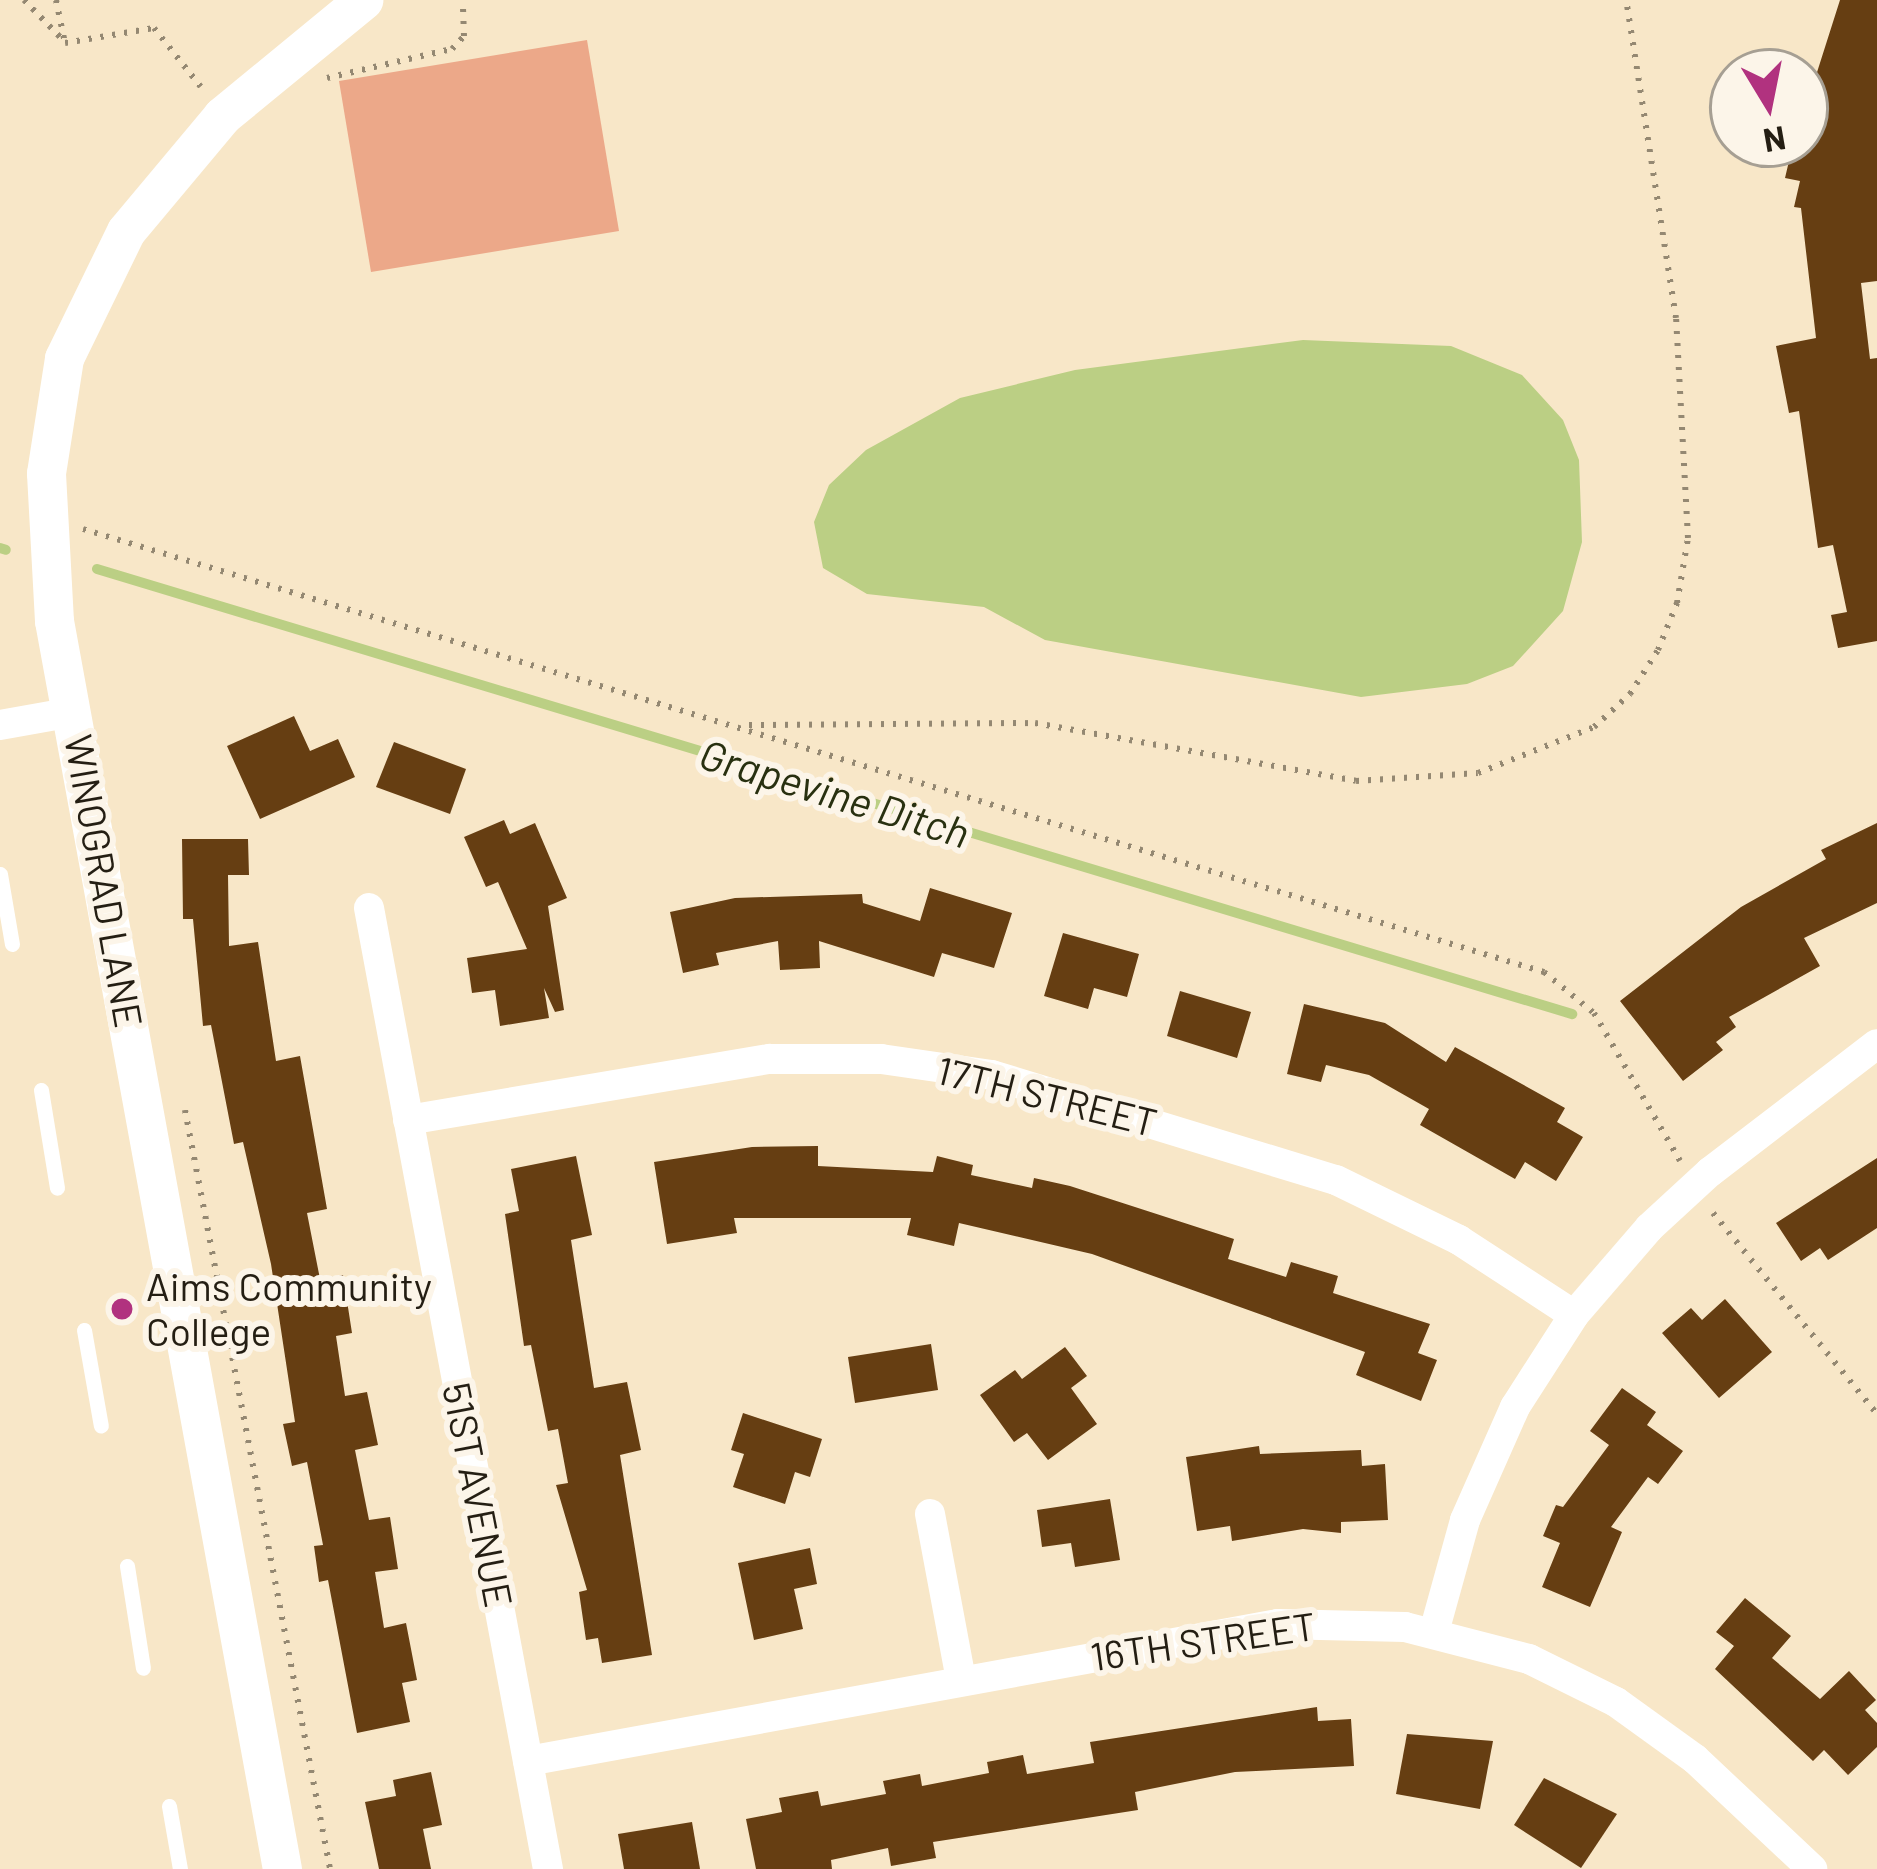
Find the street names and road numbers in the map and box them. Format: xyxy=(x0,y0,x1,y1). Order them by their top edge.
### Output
street label: WINOGRAD LANE xyxy=(55,731,153,1031)
street label: 17TH STREET xyxy=(932,1046,1162,1146)
street label: 51ST AVENUE xyxy=(433,1379,523,1611)
street label: 16TH STREET xyxy=(1088,1602,1318,1680)

